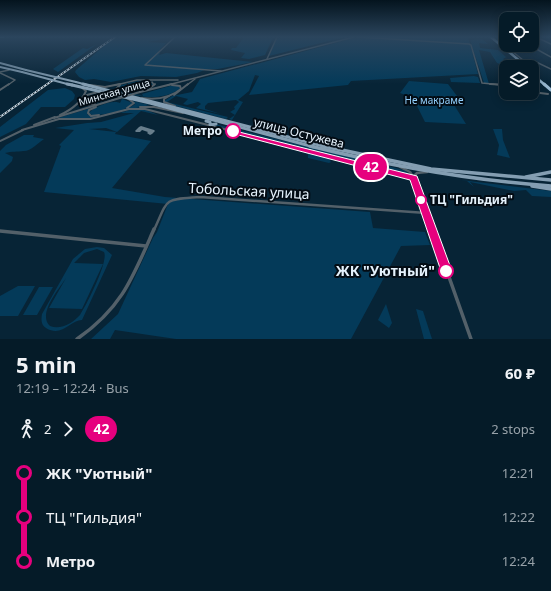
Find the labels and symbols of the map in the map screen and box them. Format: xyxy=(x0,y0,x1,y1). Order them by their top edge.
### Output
street label: Минская улица xyxy=(77,75,151,109)
park label: Не макраме xyxy=(405,93,464,107)
street label: улица Остужева xyxy=(252,113,346,152)
place label: Метро xyxy=(183,122,222,139)
marker: Метро xyxy=(225,123,241,139)
line badge: 42 xyxy=(353,154,389,180)
street label: Тобольская улица xyxy=(188,178,310,203)
place label: ТЦ "Гильдия" xyxy=(430,191,513,208)
marker: ТЦ "Гильдия" xyxy=(415,194,427,206)
place label: ЖК "Уютный" xyxy=(336,261,435,280)
marker: ЖК "Уютный" xyxy=(438,263,454,279)

